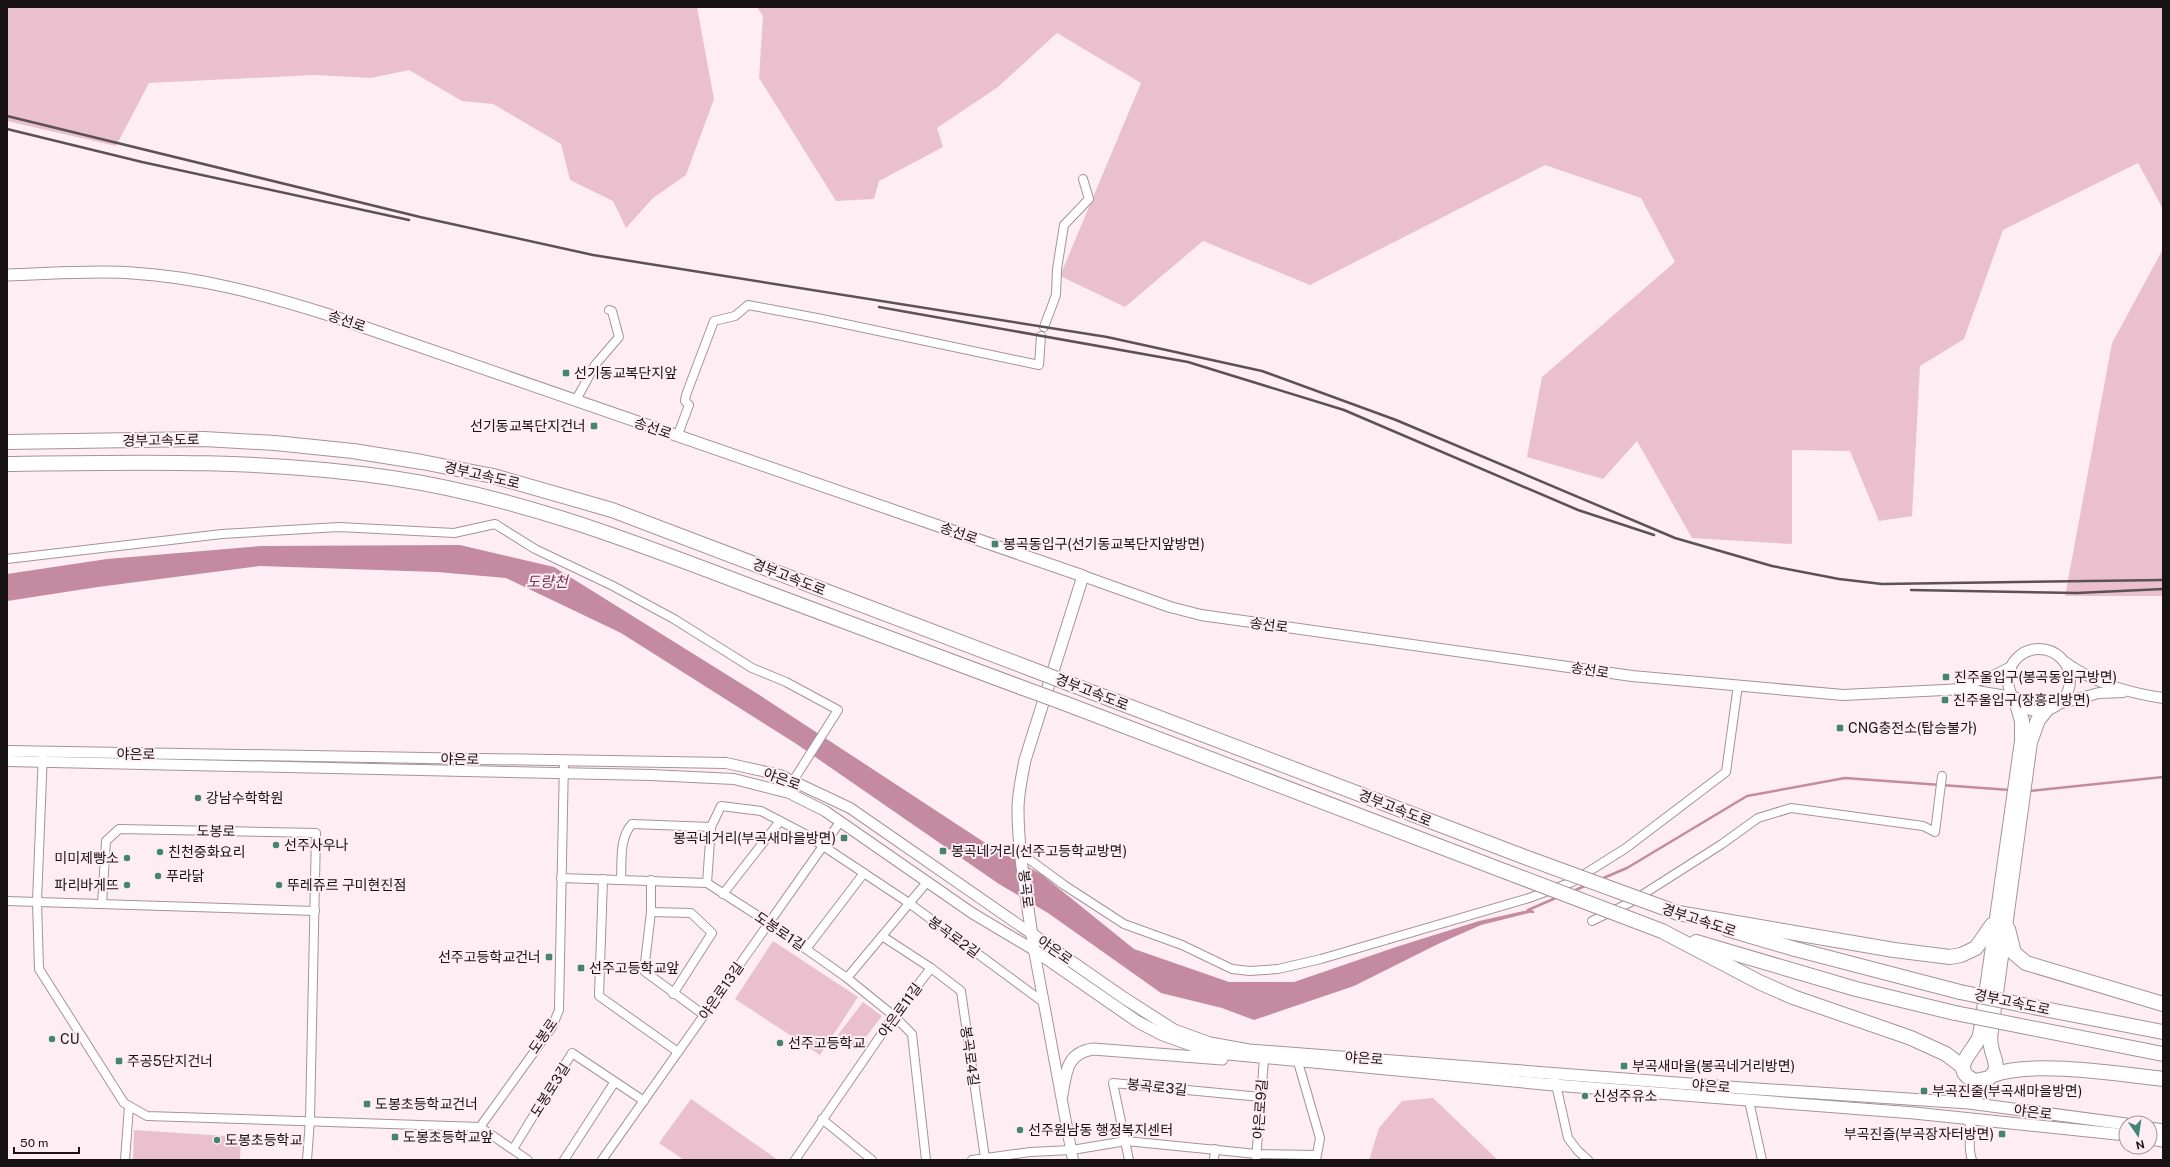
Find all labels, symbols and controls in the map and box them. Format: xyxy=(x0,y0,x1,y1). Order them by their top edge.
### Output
street label: 송선로 xyxy=(326,307,368,335)
place label: 선기동교복단지앞 xyxy=(574,365,677,381)
marker: 선기동교복단지앞 xyxy=(561,368,571,378)
street label: 송선로 xyxy=(632,414,674,442)
place label: 선기동교복단지건너 xyxy=(470,418,586,434)
marker: 선기동교복단지건너 xyxy=(589,421,599,431)
street label: 경부고속도로 xyxy=(122,431,200,449)
street label: 경부고속도로 xyxy=(443,459,522,492)
street label: 송선로 xyxy=(938,519,980,547)
place label: 봉곡동입구(선기동교복단지앞방면) xyxy=(1003,536,1205,552)
marker: 봉곡동입구(선기동교복단지앞방면) xyxy=(990,539,1000,549)
street label: 경부고속도로 xyxy=(750,556,828,598)
water label: 도량천 xyxy=(526,573,570,590)
street label: 송선로 xyxy=(1249,615,1289,635)
street label: 송선로 xyxy=(1570,659,1610,681)
place label: 진주울입구(봉곡동입구방면) xyxy=(1954,669,2117,685)
street label: 경부고속도로 xyxy=(1053,671,1131,713)
marker: 진주울입구(봉곡동입구방면) xyxy=(1941,672,1951,682)
place label: 진주울입구(장흥리방면) xyxy=(1953,692,2090,708)
marker: 진주울입구(장흥리방면) xyxy=(1940,695,1950,705)
place label: CNG충전소(탑승불가) xyxy=(1848,720,1977,736)
marker: CNG충전소(탑승불가) xyxy=(1835,723,1845,733)
street label: 야은로 xyxy=(117,746,156,762)
street label: 야은로 xyxy=(441,751,480,767)
street label: 야은로 xyxy=(761,765,803,793)
street label: 경부고속도로 xyxy=(1356,787,1434,829)
place label: 강남수학학원 xyxy=(206,790,283,806)
marker: 강남수학학원 xyxy=(193,793,203,803)
street label: 도봉로 xyxy=(197,823,236,839)
place label: 봉곡네거리(부곡새마을방면) xyxy=(673,830,836,846)
marker: 봉곡네거리(부곡새마을방면) xyxy=(839,833,849,843)
place label: 선주사우나 xyxy=(284,837,349,853)
marker: 선주사우나 xyxy=(271,840,281,850)
place label: 봉곡네거리(선주고등학교방면) xyxy=(951,843,1127,859)
place label: 친천중화요리 xyxy=(168,844,245,860)
marker: 봉곡네거리(선주고등학교방면) xyxy=(938,846,948,856)
marker: 친천중화요리 xyxy=(155,847,165,857)
place label: 미미제빵소 xyxy=(55,850,119,866)
marker: 미미제빵소 xyxy=(122,853,132,863)
place label: 푸라닭 xyxy=(166,868,205,884)
street label: 봉곡로 xyxy=(1016,869,1036,909)
marker: 푸라닭 xyxy=(153,871,163,881)
place label: 파리바게뜨 xyxy=(55,877,119,893)
place label: 뚜레쥬르 구미현진점 xyxy=(287,877,406,893)
marker: 파리바게뜨 xyxy=(122,880,132,890)
marker: 뚜레쥬르 구미현진점 xyxy=(274,880,284,890)
street label: 경부고속도로 xyxy=(1660,900,1738,940)
street label: 도봉로1길 xyxy=(752,908,808,954)
street label: 봉곡로2길 xyxy=(925,913,983,961)
street label: 야은로 xyxy=(1035,932,1076,968)
place label: 선주고등학교건너 xyxy=(438,949,541,965)
marker: 선주고등학교건너 xyxy=(544,952,554,962)
street label: 야은로13길 xyxy=(696,959,746,1023)
place label: 선주고등학교앞 xyxy=(589,960,679,976)
marker: 선주고등학교앞 xyxy=(576,963,586,973)
street label: 야은로11길 xyxy=(875,980,925,1040)
street label: 경부고속도로 xyxy=(1973,986,2052,1018)
street label: 도봉로 xyxy=(526,1015,561,1056)
street label: 봉곡로4길 xyxy=(958,1025,982,1087)
place label: CU xyxy=(60,1031,79,1047)
marker: CU xyxy=(47,1034,57,1044)
place label: 선주고등학교 xyxy=(788,1035,865,1051)
marker: 선주고등학교 xyxy=(775,1038,785,1048)
street label: 야은로 xyxy=(1344,1049,1384,1067)
place label: 주공5단지건너 xyxy=(127,1053,213,1069)
marker: 주공5단지건너 xyxy=(114,1056,124,1066)
place label: 부곡새마을(봉곡네거리방면) xyxy=(1632,1058,1795,1074)
street label: 도봉로3길 xyxy=(527,1060,573,1120)
marker: 부곡새마을(봉곡네거리방면) xyxy=(1619,1061,1629,1071)
street label: 봉곡로3길 xyxy=(1126,1076,1188,1098)
street label: 야은로 xyxy=(1691,1076,1731,1096)
street label: 야은로9길 xyxy=(1250,1078,1270,1140)
place label: 부곡진줄(부곡새마을방면) xyxy=(1932,1083,2082,1099)
marker: 부곡진줄(부곡새마을방면) xyxy=(1919,1086,1929,1096)
place label: 신성주유소 xyxy=(1593,1088,1658,1104)
marker: 신성주유소 xyxy=(1580,1091,1590,1101)
place label: 도봉초등학교건너 xyxy=(375,1096,478,1112)
marker: 도봉초등학교건너 xyxy=(362,1099,372,1109)
street label: 야은로 xyxy=(2013,1102,2053,1122)
north arrow xyxy=(2118,1115,2158,1155)
place label: 선주원남동 행정복지센터 xyxy=(1028,1122,1173,1138)
marker: 선주원남동 행정복지센터 xyxy=(1015,1125,1025,1135)
place label: 부곡진즐(부곡장자터방면) xyxy=(1844,1126,1994,1142)
scale bar xyxy=(14,1129,79,1155)
place label: 도봉초등학교앞 xyxy=(403,1129,493,1145)
marker: 부곡진즐(부곡장자터방면) xyxy=(1997,1129,2007,1139)
place label: 도봉초등학교 xyxy=(225,1132,302,1148)
marker: 도봉초등학교앞 xyxy=(390,1132,400,1142)
marker: 도봉초등학교 xyxy=(212,1135,222,1145)
text: 50 m xyxy=(20,1136,48,1150)
text: N xyxy=(2135,1138,2146,1152)

